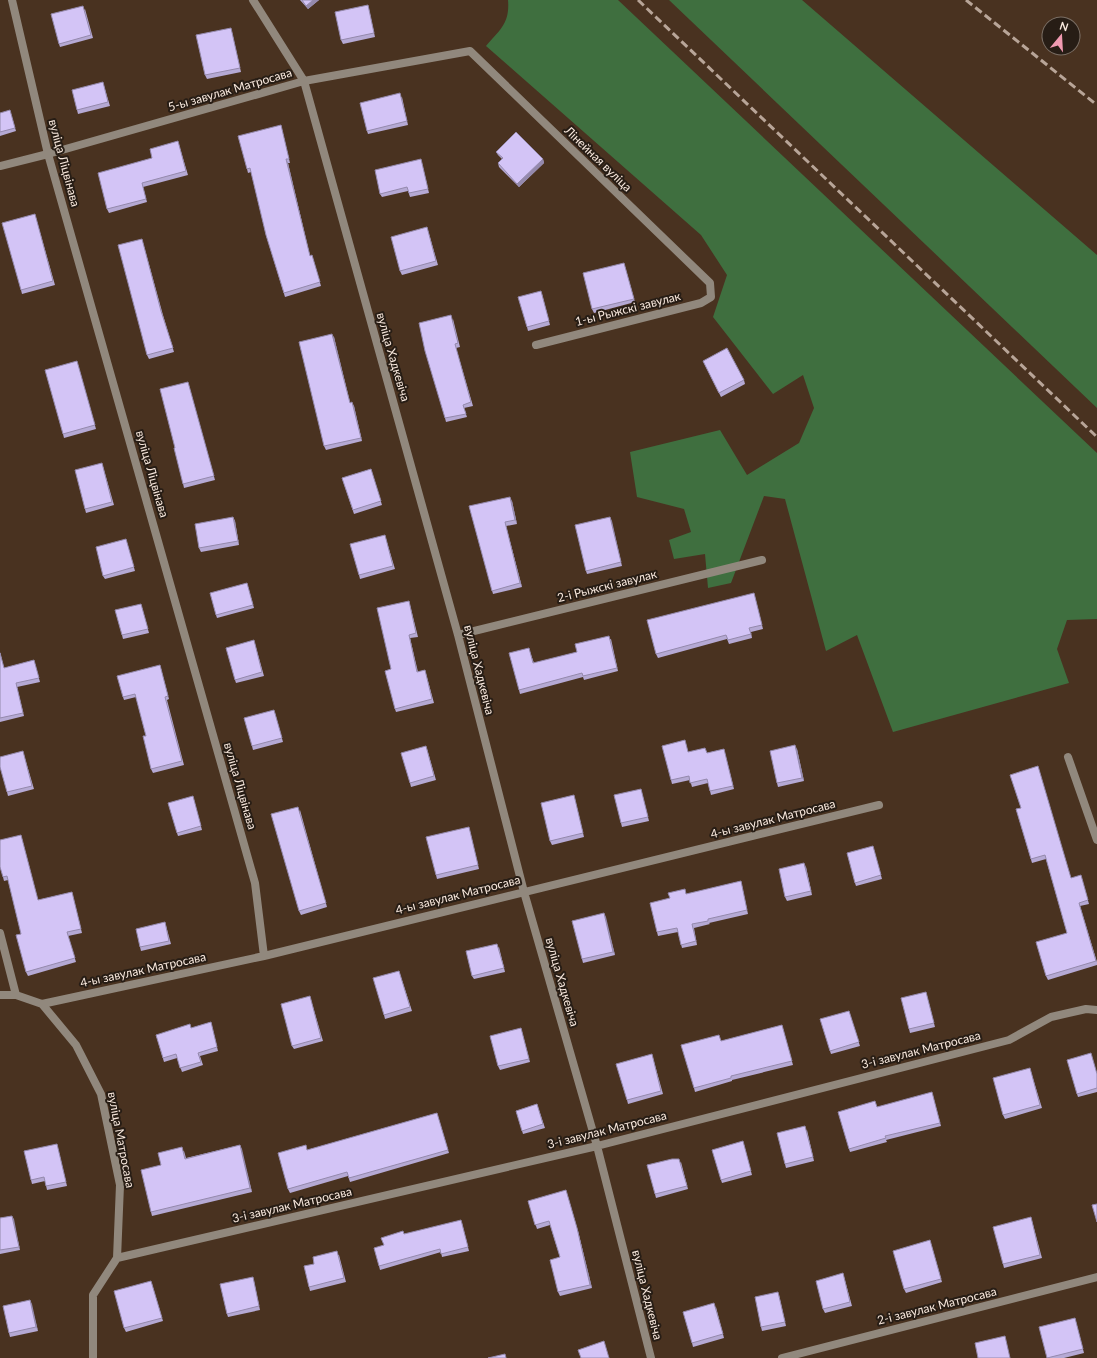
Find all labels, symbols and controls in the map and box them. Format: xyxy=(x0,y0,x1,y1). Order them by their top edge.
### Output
north arrow xyxy=(1041,16,1081,56)
text: N xyxy=(1058,19,1070,34)
street label: 5-ы завулак Матросава xyxy=(166,65,294,114)
street label: вуліца Ліцвінава xyxy=(46,118,83,208)
street label: Лінейная вуліца xyxy=(561,122,635,195)
street label: 1-ы Рыжскі завулак xyxy=(574,288,683,329)
street label: вуліца Хадкевіча xyxy=(374,311,413,403)
street label: вуліца Ліцвінава xyxy=(133,429,172,519)
street label: 2-і Рыжскі завулак xyxy=(555,566,659,605)
street label: вуліца Хадкевіча xyxy=(461,623,498,716)
street label: вуліца Ліцвінава xyxy=(221,741,260,831)
street label: 4-ы завулак Матросава xyxy=(709,796,837,841)
street label: 4-ы завулак Матросава xyxy=(394,872,522,917)
street label: вуліца Хадкевіча xyxy=(543,936,582,1028)
street label: 4-ы завулак Матросава xyxy=(79,949,207,990)
street label: 3-і завулак Матросава xyxy=(860,1027,982,1072)
street label: вуліца Матросава xyxy=(105,1091,138,1189)
street label: 3-і завулак Матросава xyxy=(546,1107,668,1152)
street label: 3-і завулак Матросава xyxy=(231,1183,353,1226)
street label: вуліца Хадкевіча xyxy=(629,1248,666,1341)
street label: 2-і завулак Матросава xyxy=(876,1283,998,1328)

